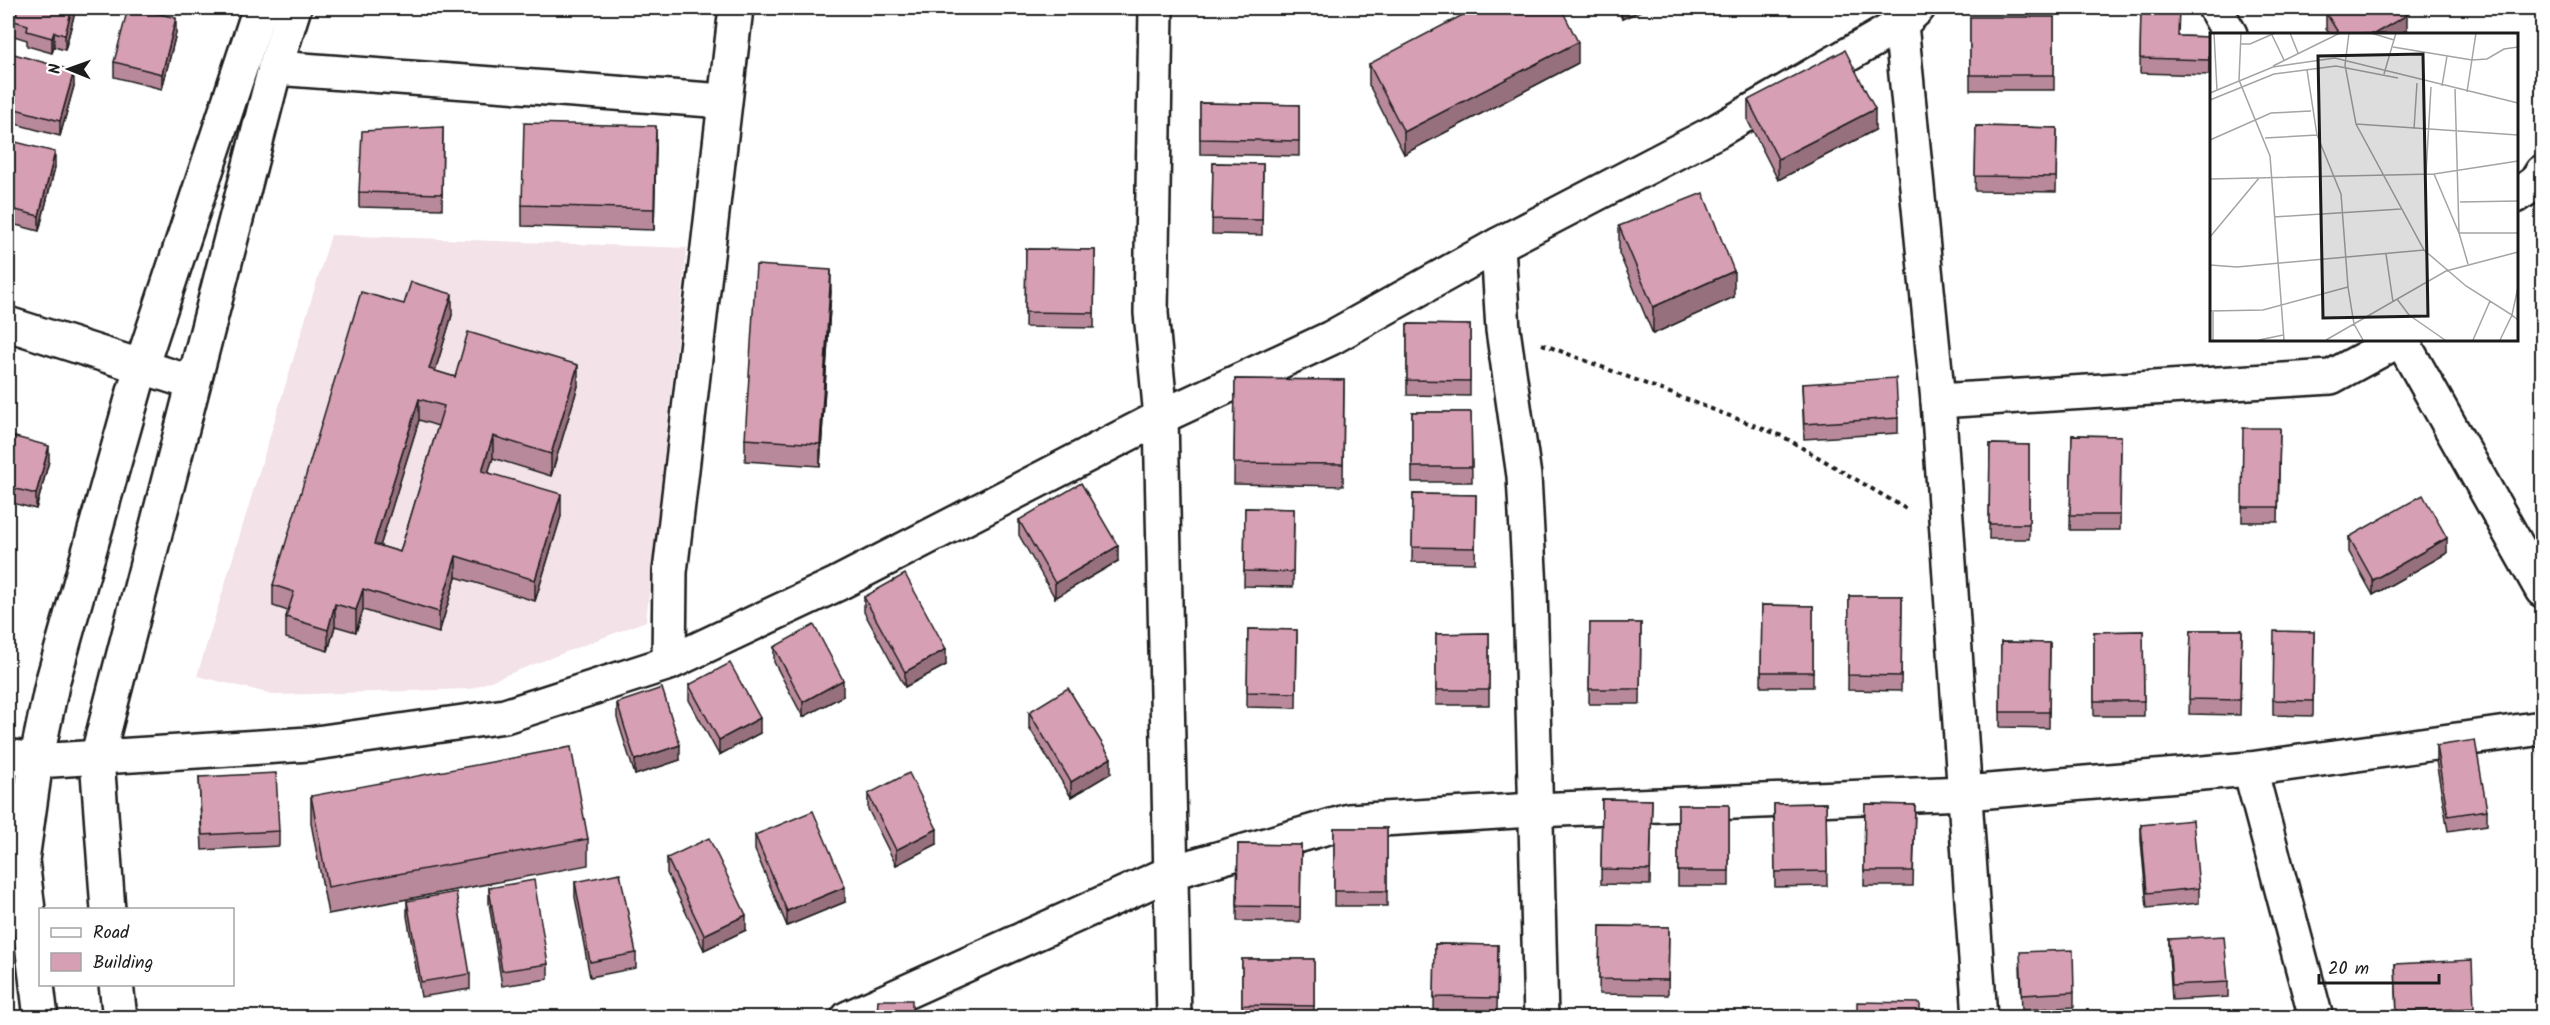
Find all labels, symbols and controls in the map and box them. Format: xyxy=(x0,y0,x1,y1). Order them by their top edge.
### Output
inset map xyxy=(2210,33,2517,340)
north arrow xyxy=(39,39,99,99)
text: N xyxy=(43,63,68,74)
legend xyxy=(39,908,234,986)
text: Road xyxy=(93,919,130,948)
scale bar xyxy=(2319,947,2439,985)
text: Building xyxy=(93,949,153,978)
text: 20 m xyxy=(2328,955,2369,984)

